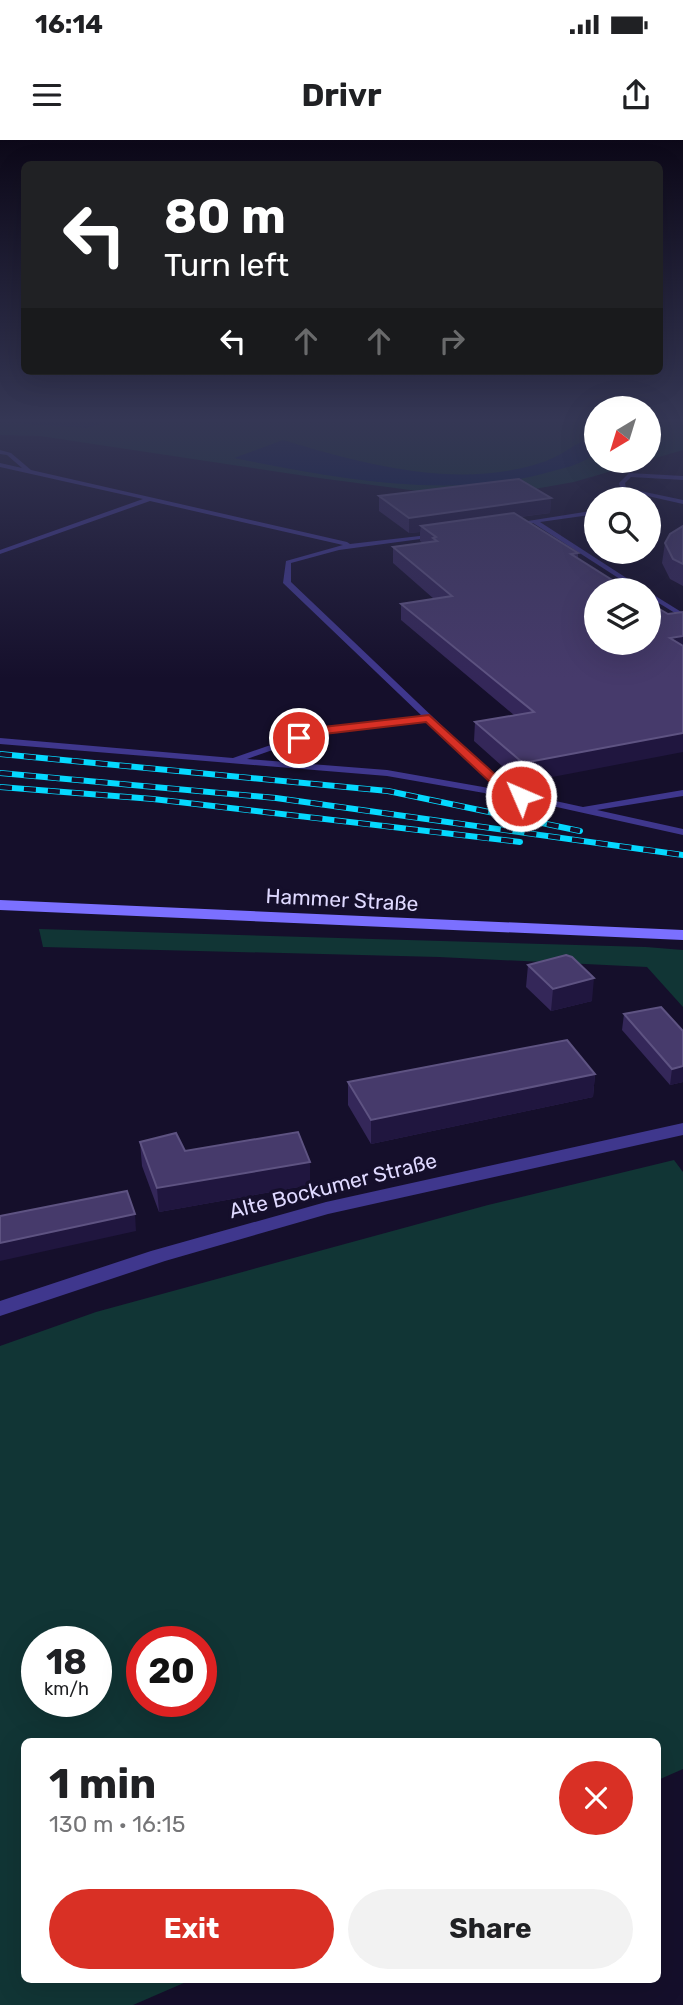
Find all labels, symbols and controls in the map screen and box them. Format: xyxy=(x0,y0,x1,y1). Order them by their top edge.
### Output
text: 16:14 xyxy=(35,9,103,40)
icon: menu xyxy=(28,76,66,114)
text: Drivr xyxy=(301,76,382,114)
icon: share xyxy=(617,76,655,114)
text: 80 m xyxy=(164,187,286,245)
icon: left xyxy=(49,189,140,280)
text: Turn left xyxy=(164,246,289,284)
icon: left xyxy=(214,322,252,360)
icon: ahead xyxy=(287,322,325,360)
icon: ahead xyxy=(360,322,398,360)
icon: right xyxy=(433,322,471,360)
north arrow xyxy=(584,396,662,472)
map controls xyxy=(584,396,661,655)
button: search xyxy=(584,487,661,564)
button: layers xyxy=(584,578,661,655)
pin xyxy=(269,708,329,768)
icon: arrive xyxy=(280,719,318,757)
position arrow xyxy=(484,759,558,833)
street label: Hammer Straße xyxy=(265,883,419,916)
street label: Alte Bockumer Straße xyxy=(226,1148,439,1223)
speed limit sign: 20 xyxy=(126,1626,217,1717)
text: 18 xyxy=(46,1641,87,1683)
text: km/h xyxy=(44,1678,89,1700)
text: 1 min xyxy=(49,1759,156,1809)
button: close xyxy=(559,1761,633,1835)
text: 130 m · 16:15 xyxy=(49,1810,185,1838)
button: Exit xyxy=(49,1889,334,1969)
button: Share xyxy=(348,1889,633,1969)

